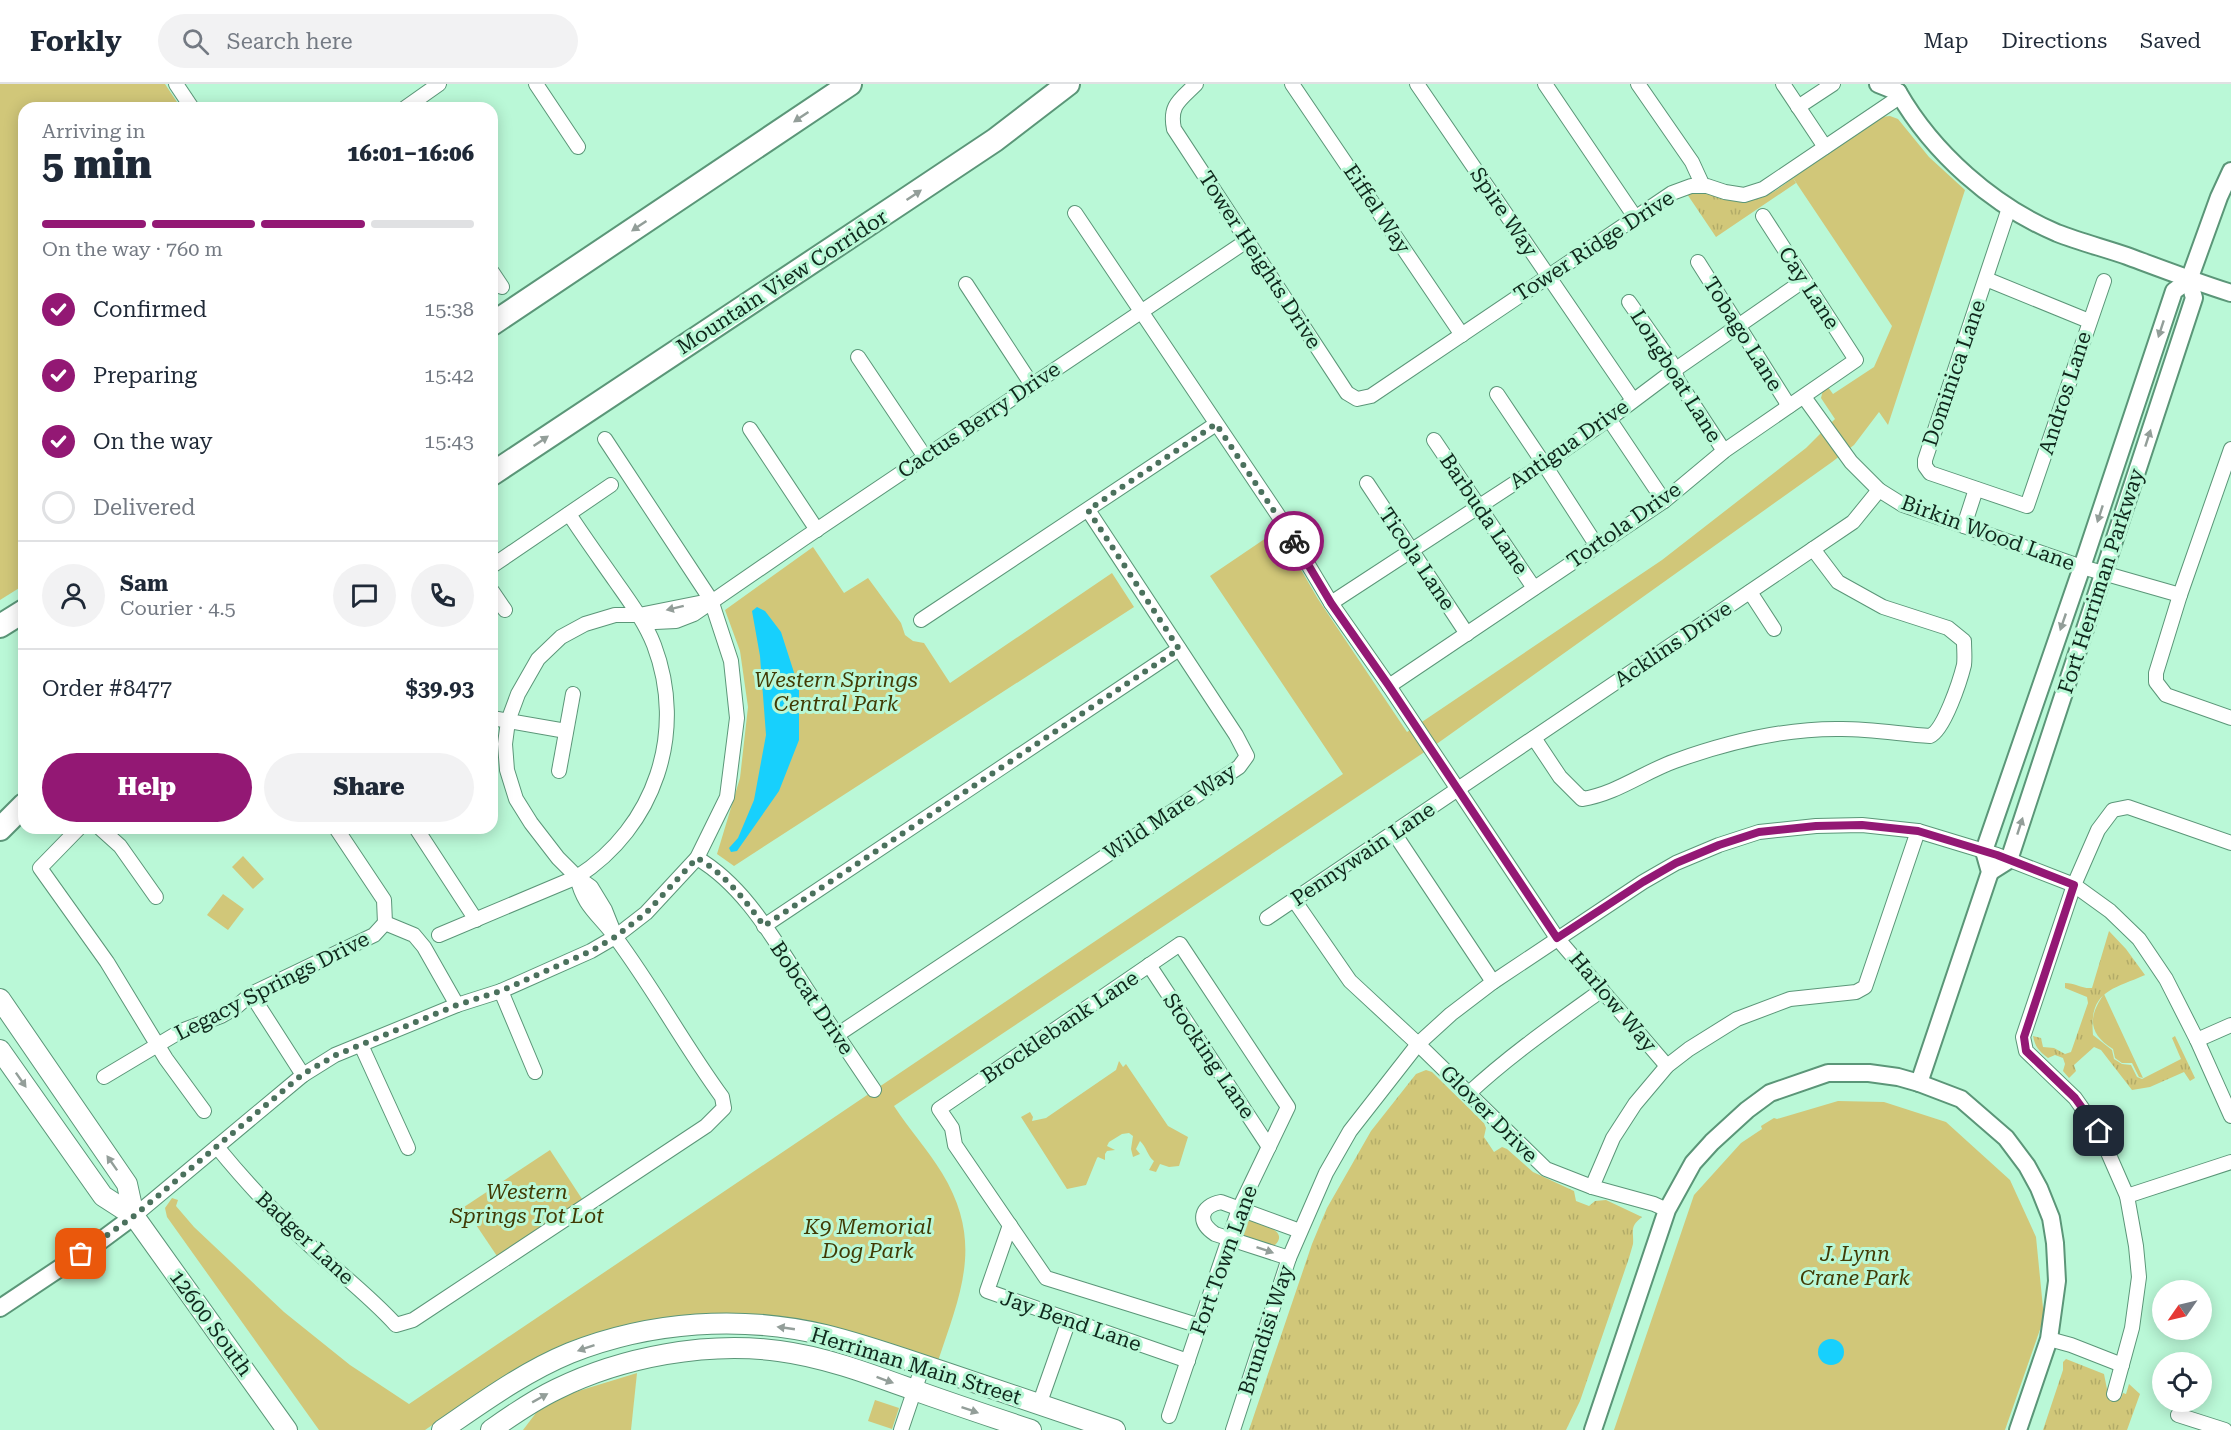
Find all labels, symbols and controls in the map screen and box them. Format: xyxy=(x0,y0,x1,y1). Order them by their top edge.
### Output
search box xyxy=(158,14,578,68)
text: Forkly xyxy=(30,25,122,58)
icon: search xyxy=(179,25,212,58)
text: Search here xyxy=(227,29,353,54)
text: Map xyxy=(1924,29,1968,53)
text: Directions xyxy=(2001,29,2107,53)
text: Saved xyxy=(2140,29,2201,53)
one-way arrow xyxy=(793,111,809,122)
text: Arriving in xyxy=(42,119,145,143)
text: 16:01–16:06 xyxy=(347,141,474,166)
text: 5 min xyxy=(42,142,152,188)
street label: Eiffel Way xyxy=(1338,160,1416,259)
street label: Spire Way xyxy=(1465,163,1543,262)
street label: Tower Heights Drive xyxy=(1194,167,1326,353)
street label: Tower Ridge Drive xyxy=(1510,185,1678,307)
one-way arrow xyxy=(905,189,921,201)
street label: Mountain View Corridor xyxy=(672,205,892,359)
one-way arrow xyxy=(631,220,648,231)
text: On the way · 760 m xyxy=(42,237,223,261)
street label: Cay Lane xyxy=(1774,242,1844,334)
street label: Tobago Lane xyxy=(1698,273,1788,395)
icon: check xyxy=(42,293,75,326)
text: Confirmed xyxy=(93,297,207,322)
text: 15:38 xyxy=(424,297,474,321)
street label: Dominica Lane xyxy=(1918,297,1990,449)
street label: Longboat Lane xyxy=(1626,305,1726,447)
one-way arrow xyxy=(2156,320,2166,338)
street label: Andros Lane xyxy=(2034,328,2096,458)
street label: Cactus Berry Drive xyxy=(893,357,1065,483)
icon: check xyxy=(42,359,75,392)
text: Preparing xyxy=(93,363,197,388)
text: 15:42 xyxy=(424,363,474,387)
street label: Antigua Drive xyxy=(1505,394,1633,494)
icon: check xyxy=(42,425,75,458)
text: On the way xyxy=(93,429,213,454)
text: 15:43 xyxy=(424,429,474,453)
one-way arrow xyxy=(2144,429,2153,447)
one-way arrow xyxy=(533,436,549,447)
street label: Barbuda Lane xyxy=(1435,449,1533,579)
street label: Fort Herriman Parkway xyxy=(2053,465,2149,697)
street label: Tortola Drive xyxy=(1563,477,1685,573)
street label: Birkin Wood Lane xyxy=(1898,490,2078,576)
text: Delivered xyxy=(93,495,195,520)
street label: Ticola Lane xyxy=(1374,503,1460,615)
one-way arrow xyxy=(2095,505,2104,523)
courier xyxy=(1264,511,1324,571)
icon: bike xyxy=(1278,525,1311,558)
button: person xyxy=(42,564,105,627)
button: chat xyxy=(333,564,396,627)
button: phone xyxy=(411,564,474,627)
text: Sam xyxy=(120,571,168,596)
text: Courier · 4.5 xyxy=(120,596,236,620)
street label: Acklins Drive xyxy=(1610,596,1736,692)
one-way arrow xyxy=(666,603,684,613)
one-way arrow xyxy=(2058,613,2068,631)
park label: Western Springs Central Park xyxy=(754,668,918,716)
text: Order #8477 xyxy=(42,676,172,701)
text: $39.93 xyxy=(405,676,474,701)
button: Help xyxy=(42,753,252,822)
button: Share xyxy=(264,753,474,822)
street label: Wild Mare Way xyxy=(1100,759,1241,865)
street label: Pennywain Lane xyxy=(1287,797,1439,911)
one-way arrow xyxy=(2016,817,2026,835)
street label: Legacy Springs Drive xyxy=(171,927,373,1045)
street label: Bobcat Drive xyxy=(765,937,859,1059)
street label: Harlow Way xyxy=(1564,947,1662,1057)
street label: Brocklebank Lane xyxy=(977,966,1143,1088)
street label: Stocking Lane xyxy=(1158,989,1260,1123)
street label: Glover Drive xyxy=(1436,1061,1542,1167)
one-way arrow xyxy=(15,1072,27,1088)
pin xyxy=(2073,1105,2124,1156)
icon: home xyxy=(2082,1114,2115,1147)
one-way arrow xyxy=(106,1155,118,1171)
park label: Western Springs Tot Lot xyxy=(449,1180,604,1228)
street label: Fort Town Lane xyxy=(1186,1182,1262,1338)
street label: Badger Lane xyxy=(251,1187,359,1289)
park label: K9 Memorial Dog Park xyxy=(803,1215,932,1263)
pin xyxy=(55,1228,106,1279)
icon: bag xyxy=(64,1237,97,1270)
park label: J. Lynn Crane Park xyxy=(1800,1242,1911,1290)
one-way arrow xyxy=(1256,1246,1274,1256)
street label: Brundisi Way xyxy=(1234,1261,1298,1398)
street label: 12600 South xyxy=(165,1265,258,1381)
north arrow xyxy=(2152,1280,2212,1340)
map controls xyxy=(2152,1280,2212,1412)
street label: Jay Bend Lane xyxy=(997,1286,1145,1356)
street label: Herriman Main Street xyxy=(808,1322,1024,1410)
one-way arrow xyxy=(777,1323,796,1332)
one-way arrow xyxy=(577,1343,595,1353)
button: locate xyxy=(2152,1352,2212,1412)
one-way arrow xyxy=(877,1375,895,1385)
one-way arrow xyxy=(532,1393,549,1403)
one-way arrow xyxy=(961,1405,979,1415)

